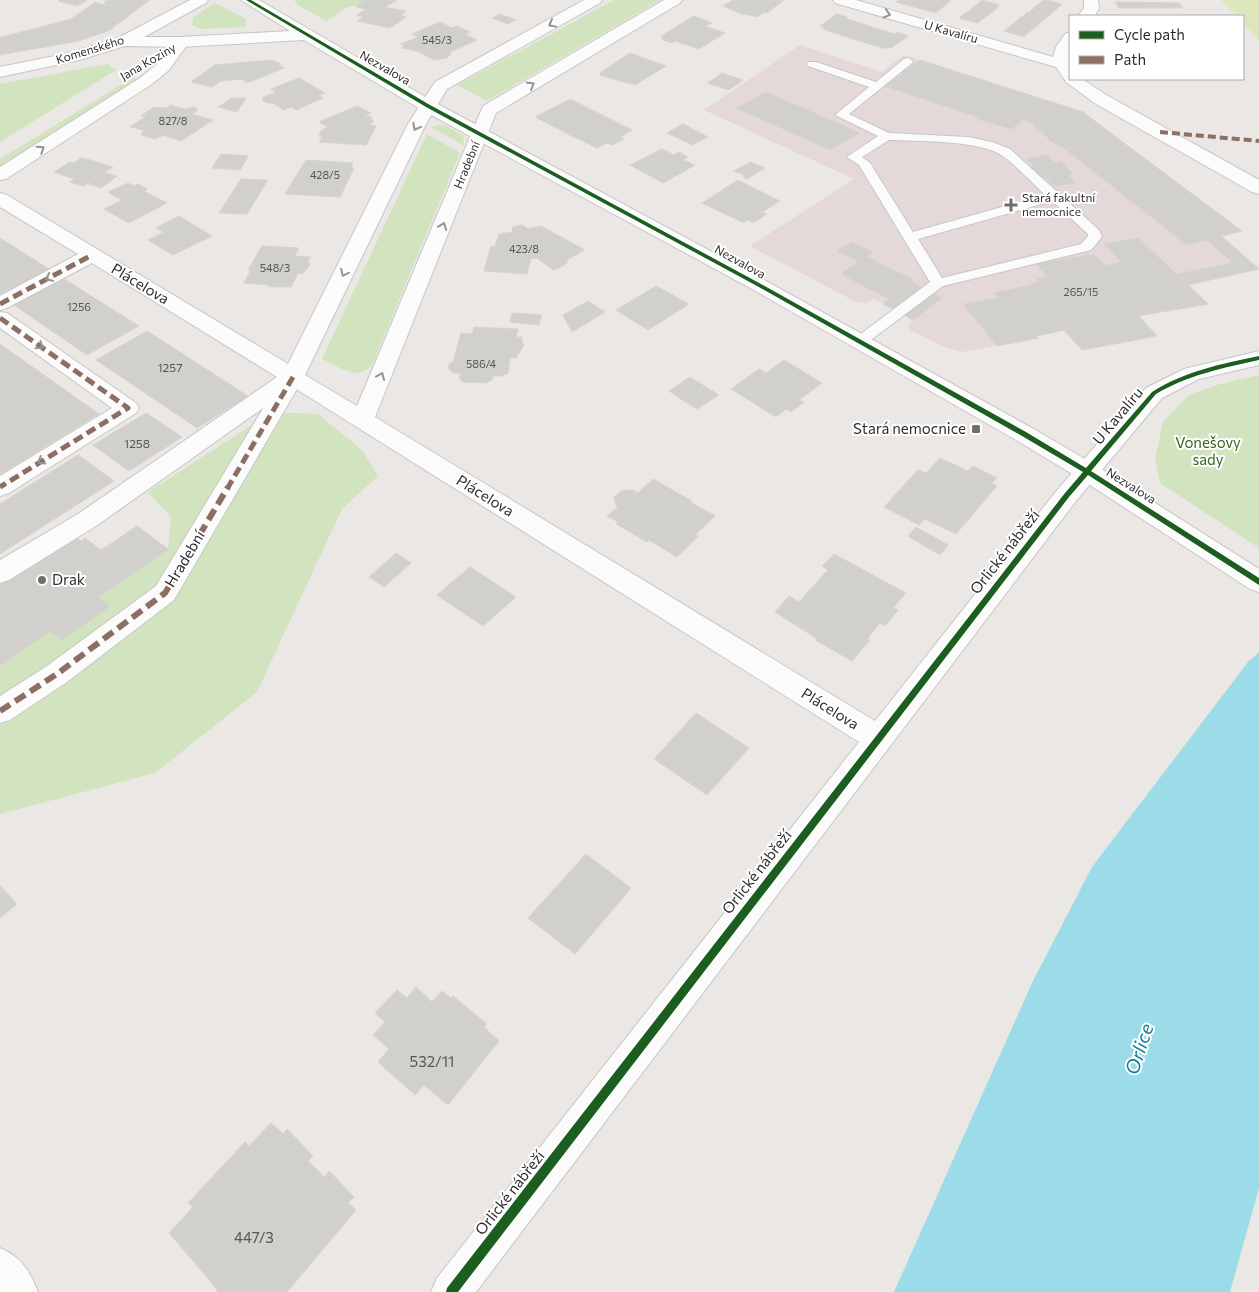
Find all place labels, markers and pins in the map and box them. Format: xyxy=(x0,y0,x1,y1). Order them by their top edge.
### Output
place label: Stará fakultní nemocnice xyxy=(1022,190,1096,218)
marker: Stará fakultní nemocnice xyxy=(1004,198,1018,212)
place label: Stará nemocnice xyxy=(853,419,966,437)
marker: Stará nemocnice xyxy=(970,423,982,435)
place label: Drak xyxy=(52,570,85,588)
marker: Drak xyxy=(36,574,48,586)

